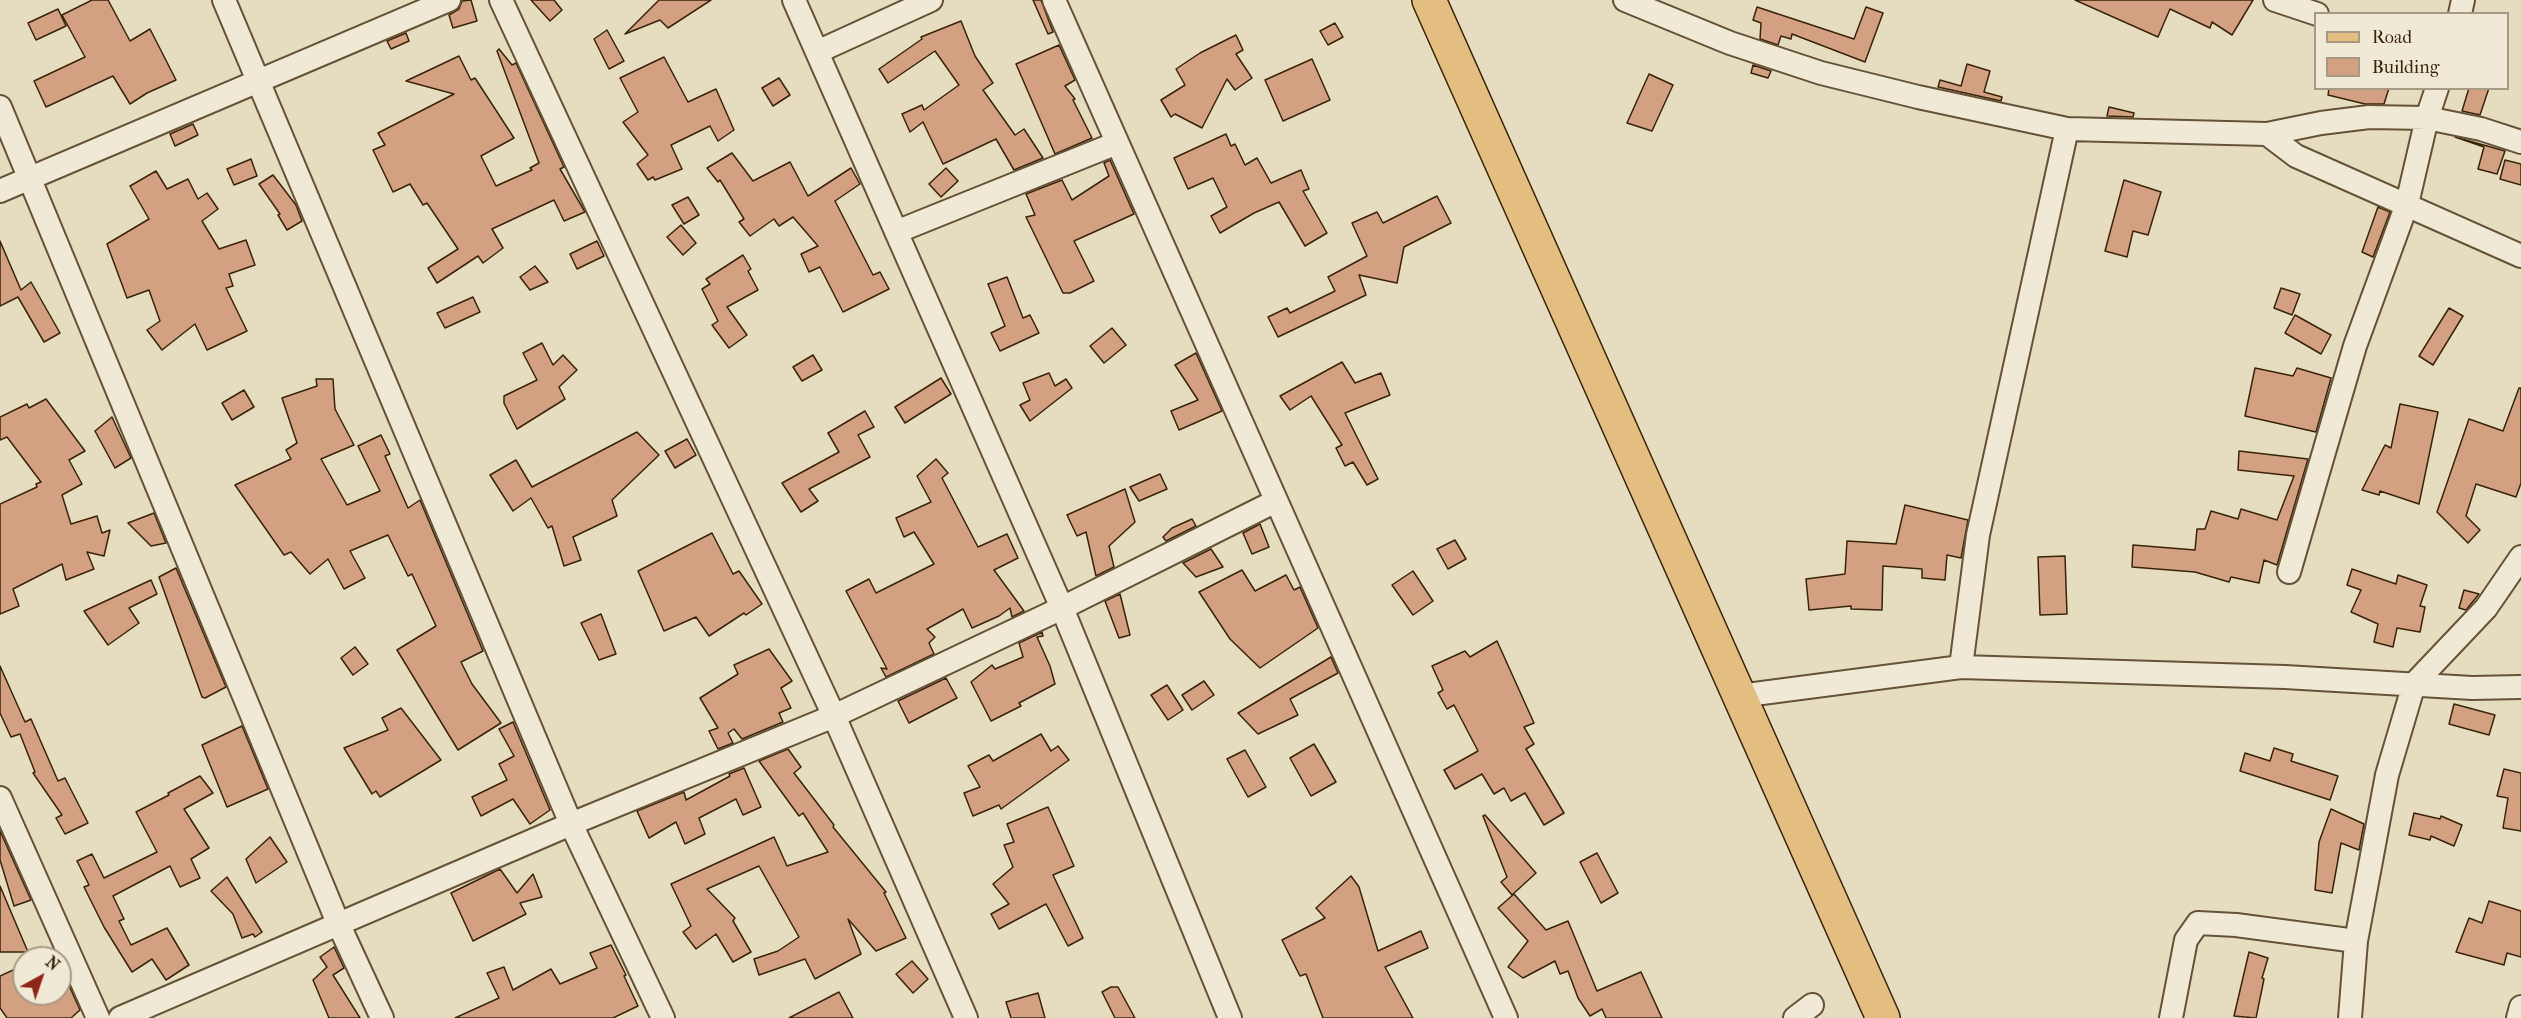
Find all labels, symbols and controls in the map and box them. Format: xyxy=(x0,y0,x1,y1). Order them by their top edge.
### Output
legend xyxy=(2314,12,2509,90)
text: Road xyxy=(2372,27,2412,48)
text: Building xyxy=(2372,57,2439,78)
north arrow xyxy=(12,946,72,1006)
text: N xyxy=(42,952,63,975)

